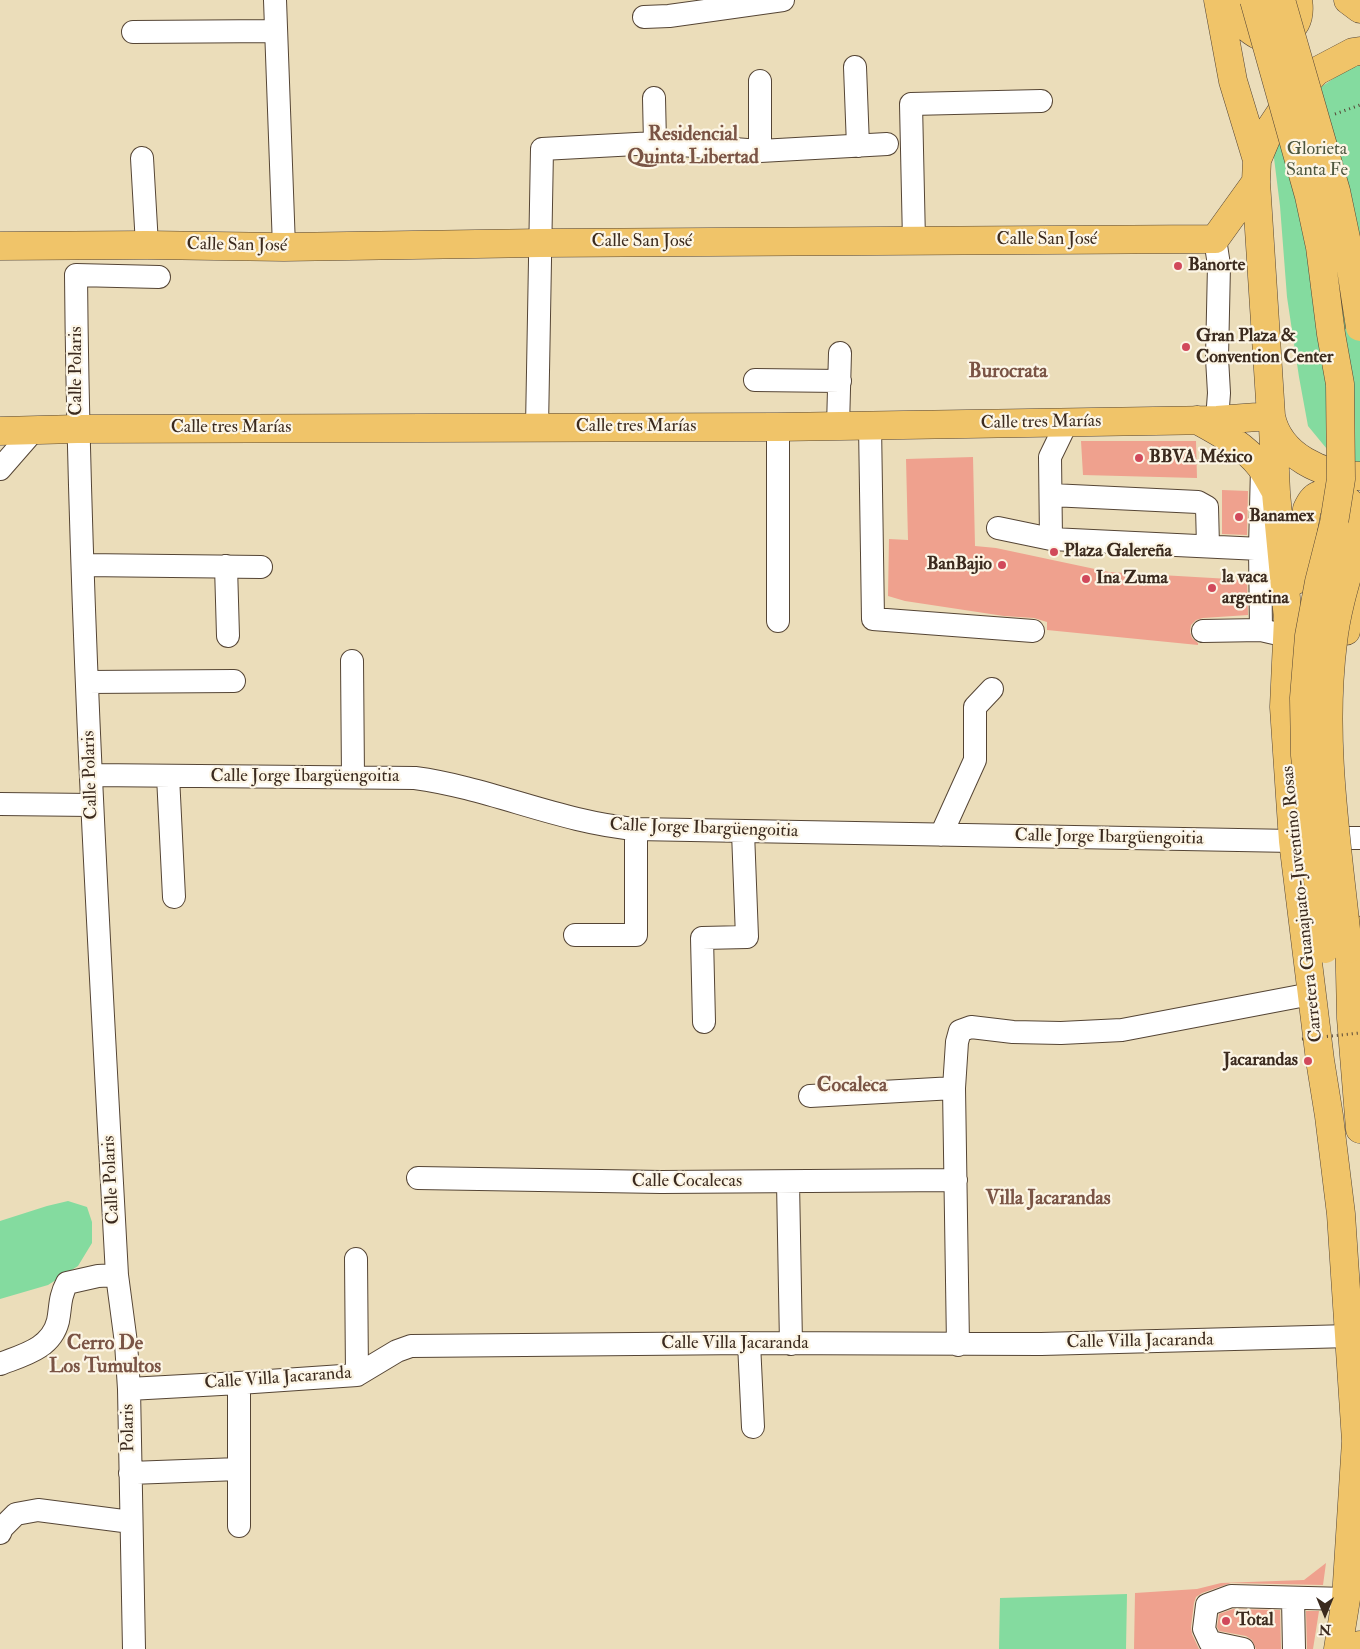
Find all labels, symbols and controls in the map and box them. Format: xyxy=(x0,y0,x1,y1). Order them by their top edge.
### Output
district label: Residencial Quinta Libertad xyxy=(627,124,759,171)
park label: Glorieta Santa Fe xyxy=(1286,139,1348,182)
street label: Calle San José xyxy=(997,229,1097,251)
street label: Calle San José xyxy=(592,231,692,253)
street label: Calle San José xyxy=(186,234,288,258)
place label: Banorte xyxy=(1188,255,1245,277)
marker: Banorte xyxy=(1172,260,1184,272)
street label: Calle Polaris xyxy=(66,326,88,416)
place label: Gran Plaza & Convention Center xyxy=(1196,326,1333,368)
marker: Gran Plaza & Convention Center xyxy=(1180,341,1192,353)
district label: Burocrata xyxy=(969,361,1047,385)
street label: Calle tres Marías xyxy=(980,411,1102,435)
street label: Calle tres Marías xyxy=(576,416,696,438)
street label: Calle tres Marías xyxy=(171,417,291,439)
place label: BBVA México xyxy=(1149,447,1252,469)
marker: BBVA México xyxy=(1133,452,1145,464)
place label: Banamex xyxy=(1249,506,1314,528)
marker: Banamex xyxy=(1233,511,1245,523)
place label: Plaza Galereña xyxy=(1064,541,1172,563)
marker: Plaza Galereña xyxy=(1048,546,1060,558)
place label: BanBajio xyxy=(927,554,992,576)
marker: BanBajio xyxy=(996,559,1008,571)
place label: la vaca argentina xyxy=(1222,567,1289,610)
place label: Ina Zuma xyxy=(1096,568,1168,590)
marker: Ina Zuma xyxy=(1080,573,1092,585)
marker: la vaca argentina xyxy=(1206,582,1218,594)
street label: Calle Polaris xyxy=(79,730,103,820)
street label: Carretera Guanajuato-Juventino Rosas xyxy=(1278,765,1328,1043)
street label: Calle Jorge Ibargüengoitia xyxy=(211,766,399,788)
street label: Calle Jorge Ibargüengoitia xyxy=(609,815,799,843)
street label: Calle Jorge Ibargüengoitia xyxy=(1014,826,1204,850)
place label: Jacarandas xyxy=(1223,1050,1298,1072)
marker: Jacarandas xyxy=(1302,1055,1314,1067)
district label: Cocaleca xyxy=(817,1075,887,1099)
street label: Calle Polaris xyxy=(99,1135,125,1225)
street label: Calle Cocalecas xyxy=(632,1171,742,1193)
district label: Villa Jacarandas xyxy=(985,1188,1111,1212)
street label: Calle Villa Jacaranda xyxy=(1066,1330,1214,1354)
district label: Cerro De Los Tumultos xyxy=(49,1333,161,1380)
street label: Calle Villa Jacaranda xyxy=(661,1333,809,1355)
street label: Calle Villa Jacaranda xyxy=(204,1363,352,1395)
street label: Polaris xyxy=(118,1404,140,1452)
north arrow xyxy=(1300,1589,1350,1639)
place label: Total xyxy=(1236,1610,1274,1632)
marker: Total xyxy=(1220,1615,1232,1627)
text: N xyxy=(1319,1621,1331,1638)

